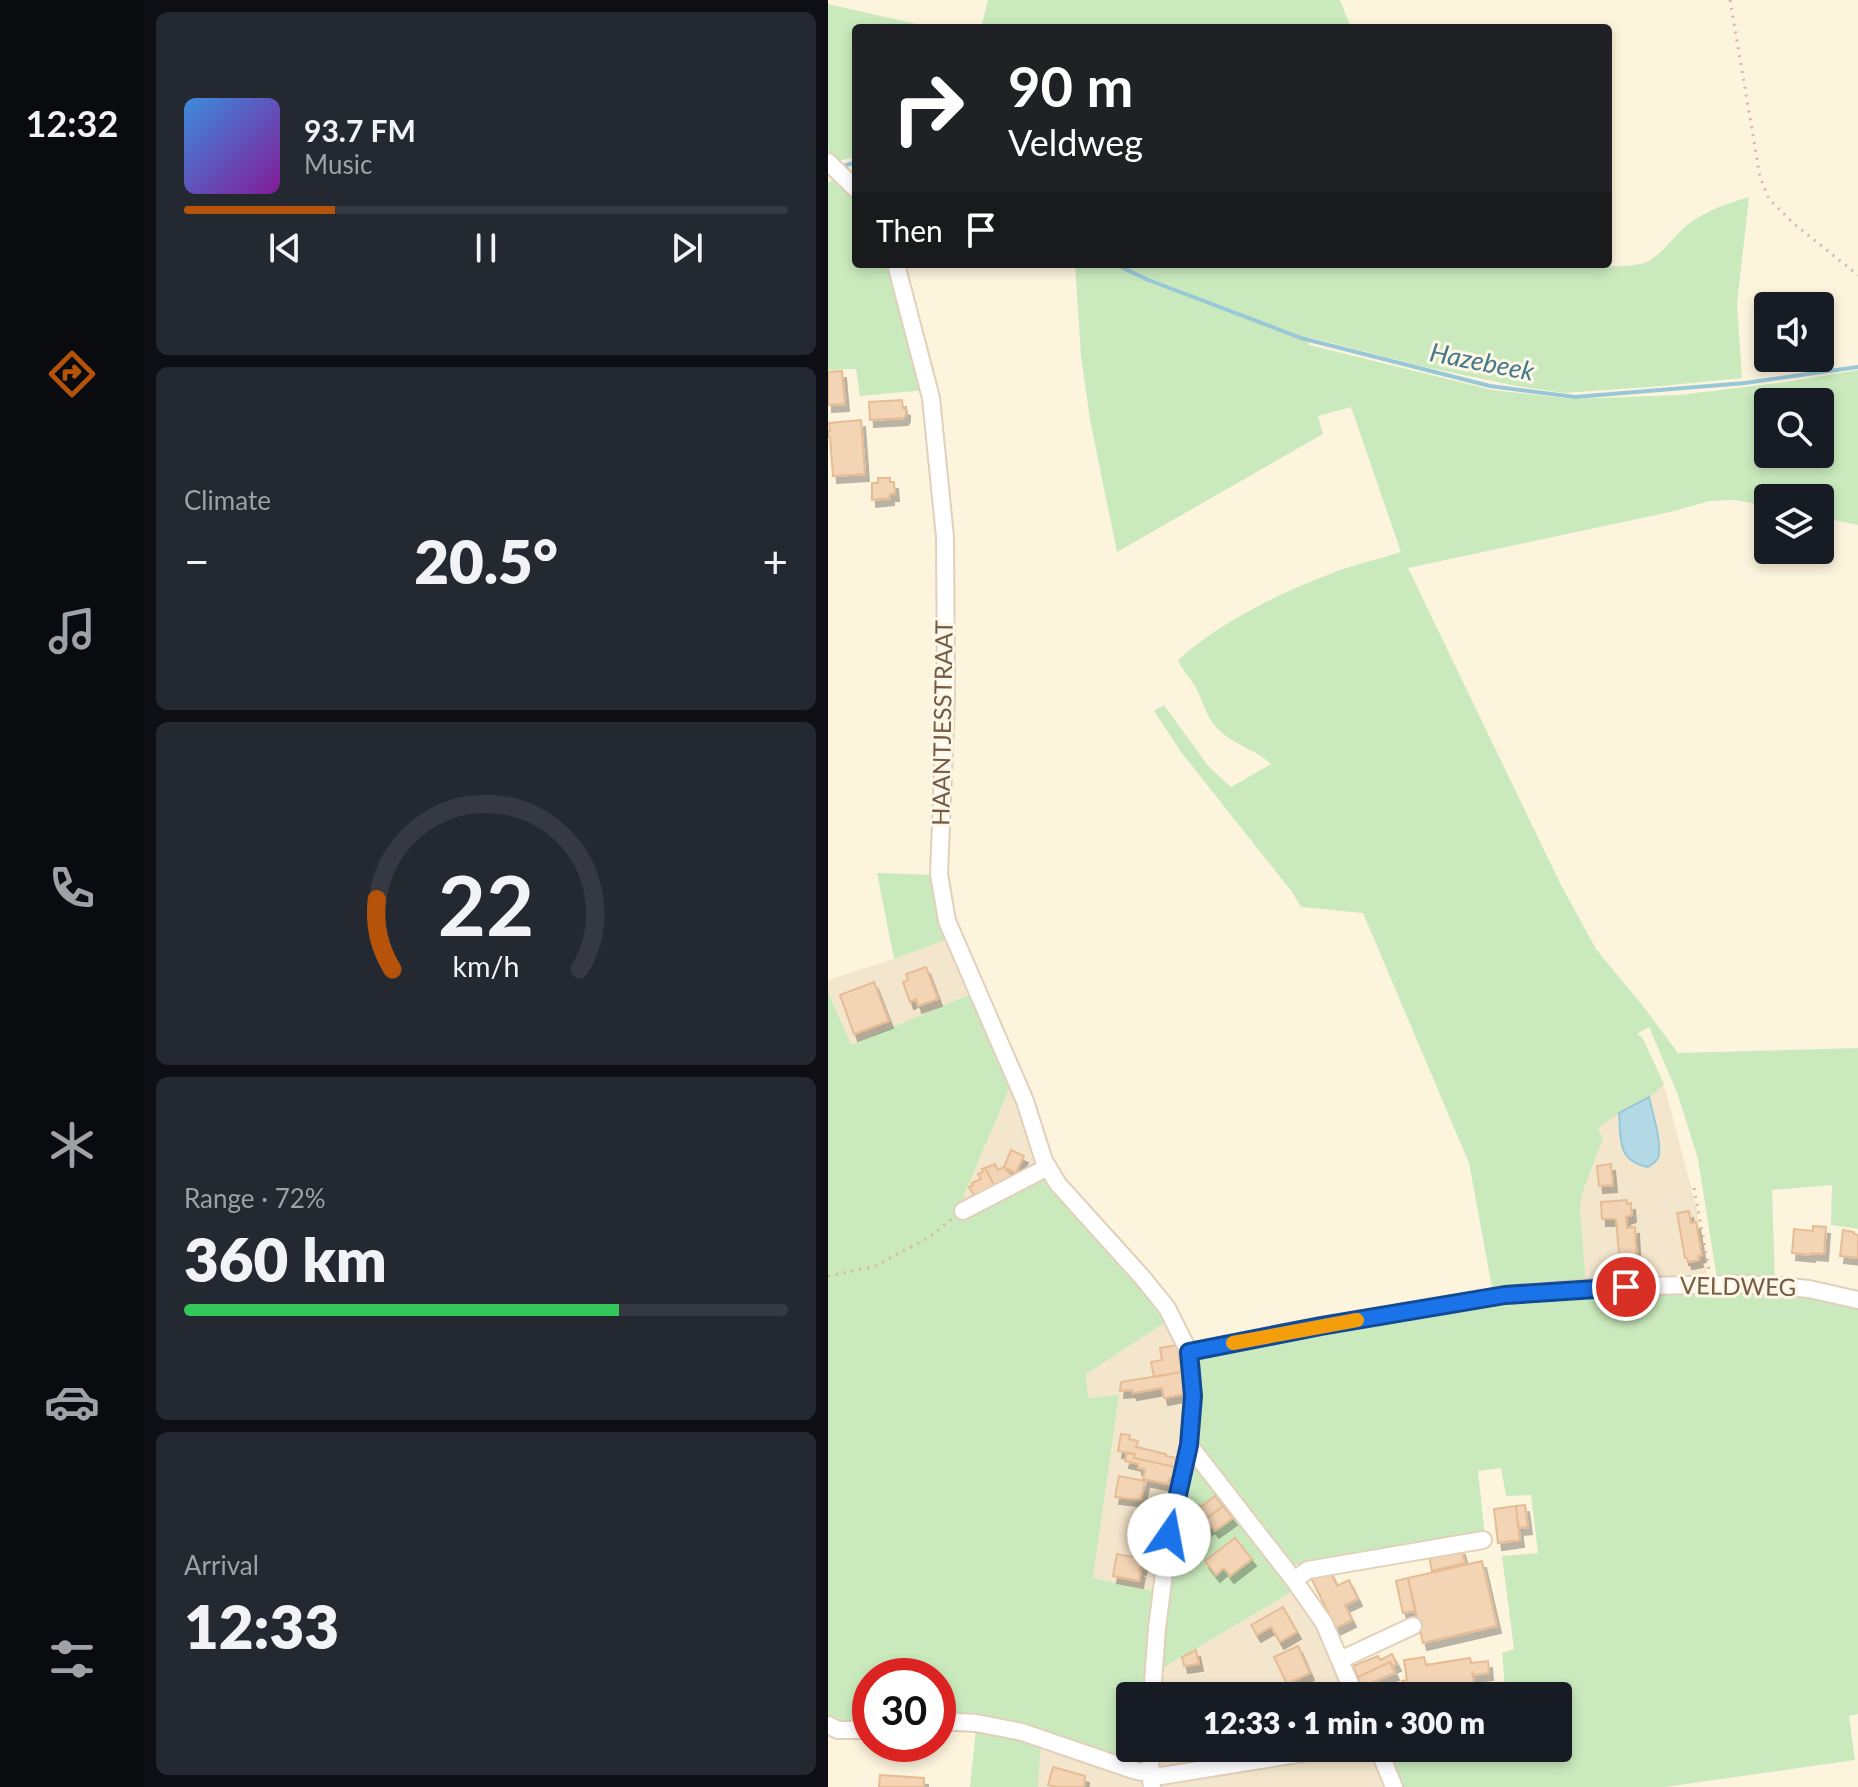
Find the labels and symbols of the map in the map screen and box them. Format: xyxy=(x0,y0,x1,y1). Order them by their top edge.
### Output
water label: Hazebeek xyxy=(1427,335,1538,387)
street label: HAANTJESSTRAAT xyxy=(925,620,958,826)
pin xyxy=(1592,1253,1660,1321)
street label: VELDWEG xyxy=(1680,1270,1796,1301)
position arrow xyxy=(1127,1493,1211,1577)
speed limit sign: 30 xyxy=(852,1658,956,1762)

